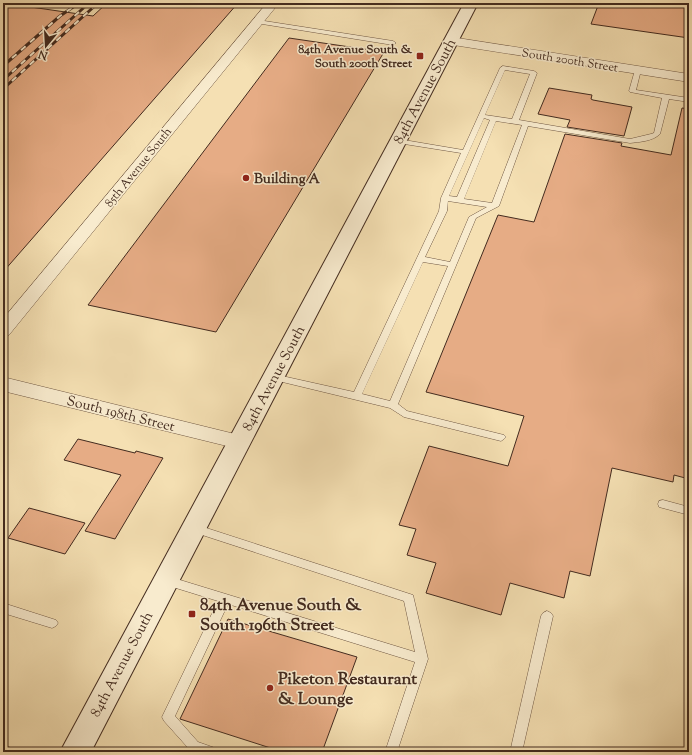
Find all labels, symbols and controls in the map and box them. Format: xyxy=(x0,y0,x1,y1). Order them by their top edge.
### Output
north arrow xyxy=(26,26,66,66)
street label: 84th Avenue South xyxy=(390,36,462,148)
place label: 84th Avenue South & South 200th Street xyxy=(298,41,413,73)
street label: South 200th Street xyxy=(520,44,619,77)
text: N xyxy=(36,46,51,64)
marker: 84th Avenue South & South 200th Street xyxy=(415,51,425,61)
street label: 85th Avenue South xyxy=(101,124,177,211)
place label: Building A xyxy=(254,170,320,190)
marker: Building A xyxy=(241,173,251,183)
street label: 84th Avenue South xyxy=(239,323,311,435)
street label: South 198th Street xyxy=(64,392,177,438)
place label: 84th Avenue South & South 196th Street xyxy=(200,594,362,638)
street label: 84th Avenue South xyxy=(87,609,159,721)
marker: 84th Avenue South & South 196th Street xyxy=(187,609,197,619)
place label: Piketon Restaurant & Lounge xyxy=(278,668,417,712)
marker: Piketon Restaurant & Lounge xyxy=(265,683,275,693)

